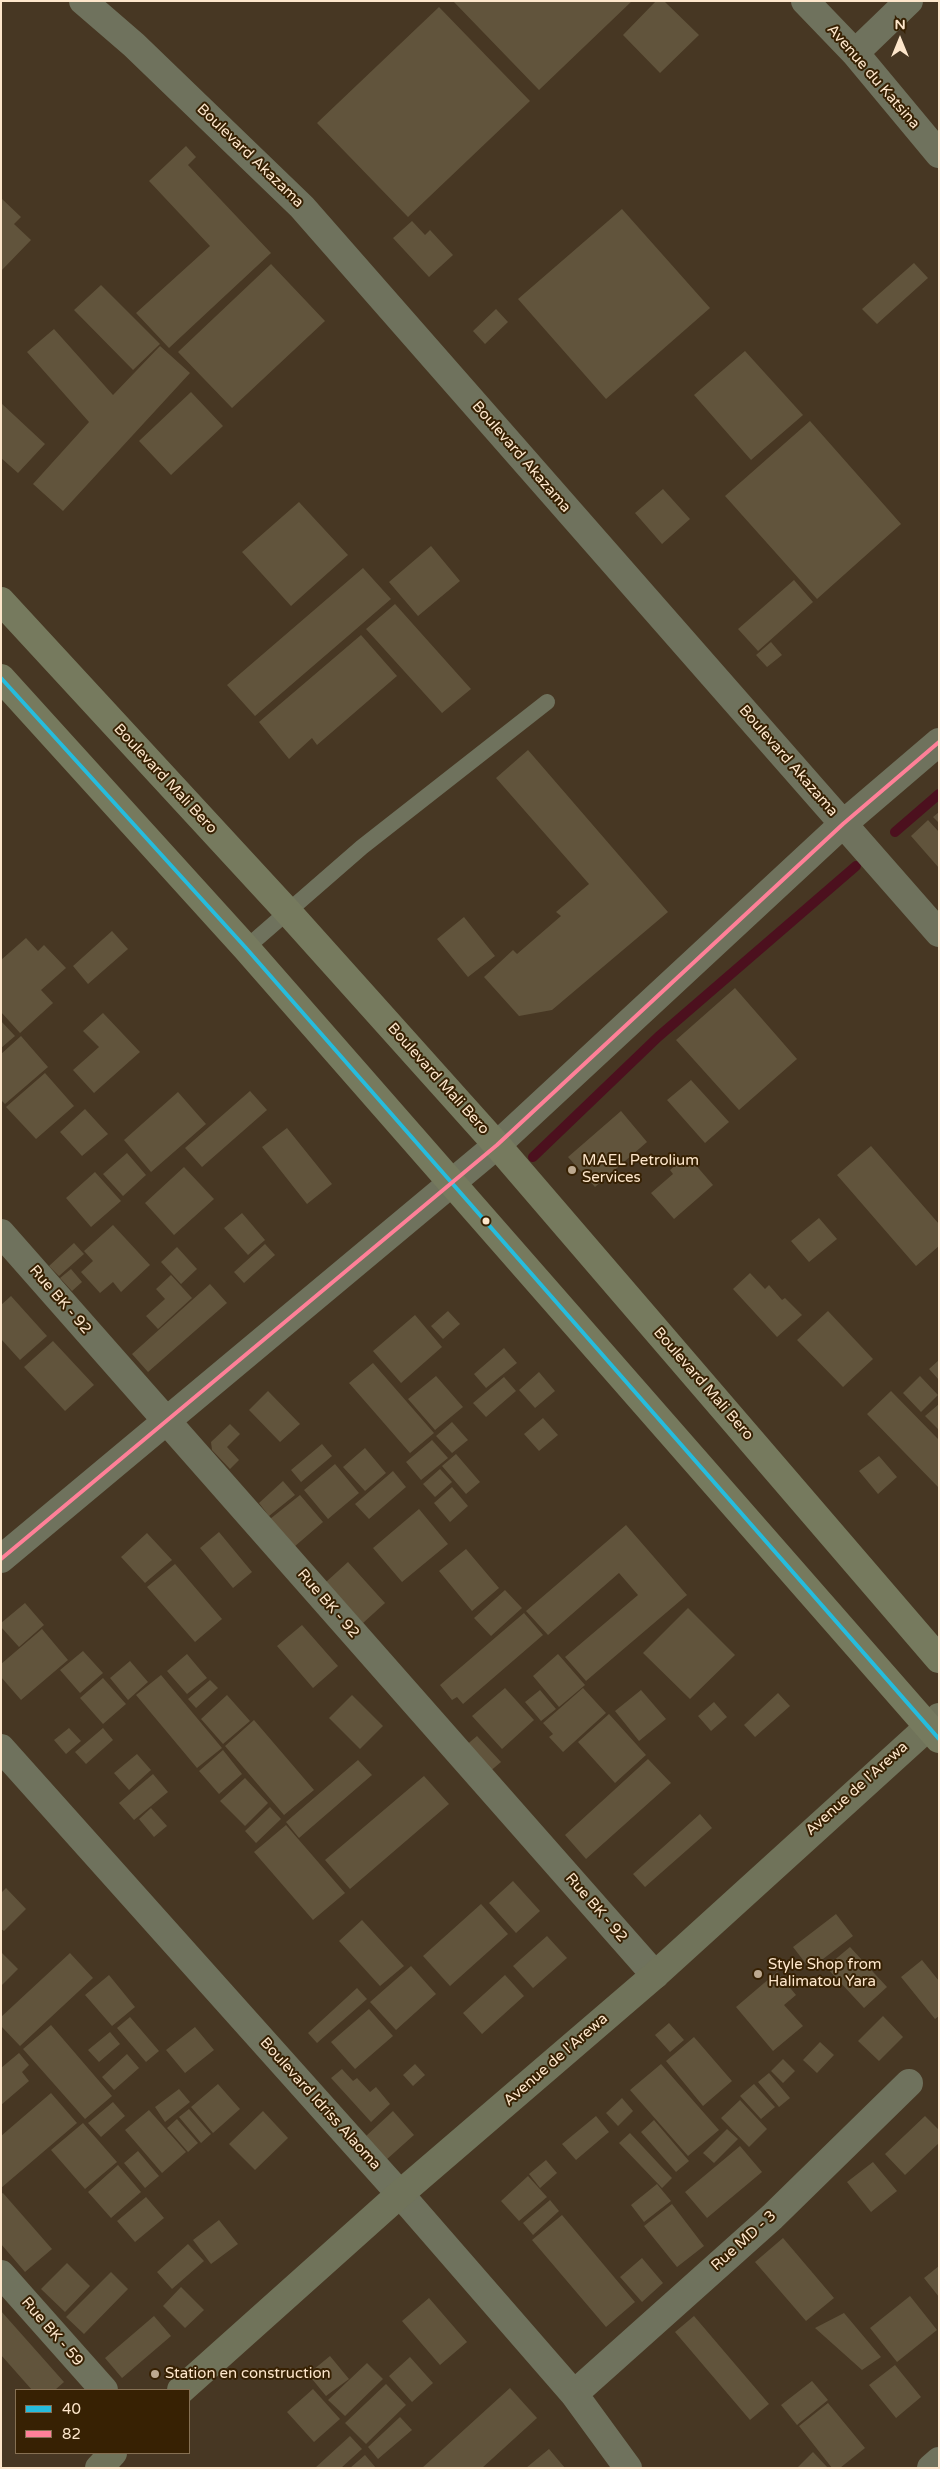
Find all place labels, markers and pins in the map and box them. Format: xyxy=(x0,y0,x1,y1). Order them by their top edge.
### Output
place label: MAEL Petrolium Services xyxy=(582,1152,699,1187)
marker: MAEL Petrolium Services xyxy=(566,1164,578,1176)
unlabelled marker xyxy=(481,1216,491,1226)
place label: Style Shop from Halimatou Yara xyxy=(768,1956,882,1991)
marker: Style Shop from Halimatou Yara xyxy=(752,1968,764,1980)
place label: Station en construction xyxy=(165,2365,331,2383)
marker: Station en construction xyxy=(149,2368,161,2380)

